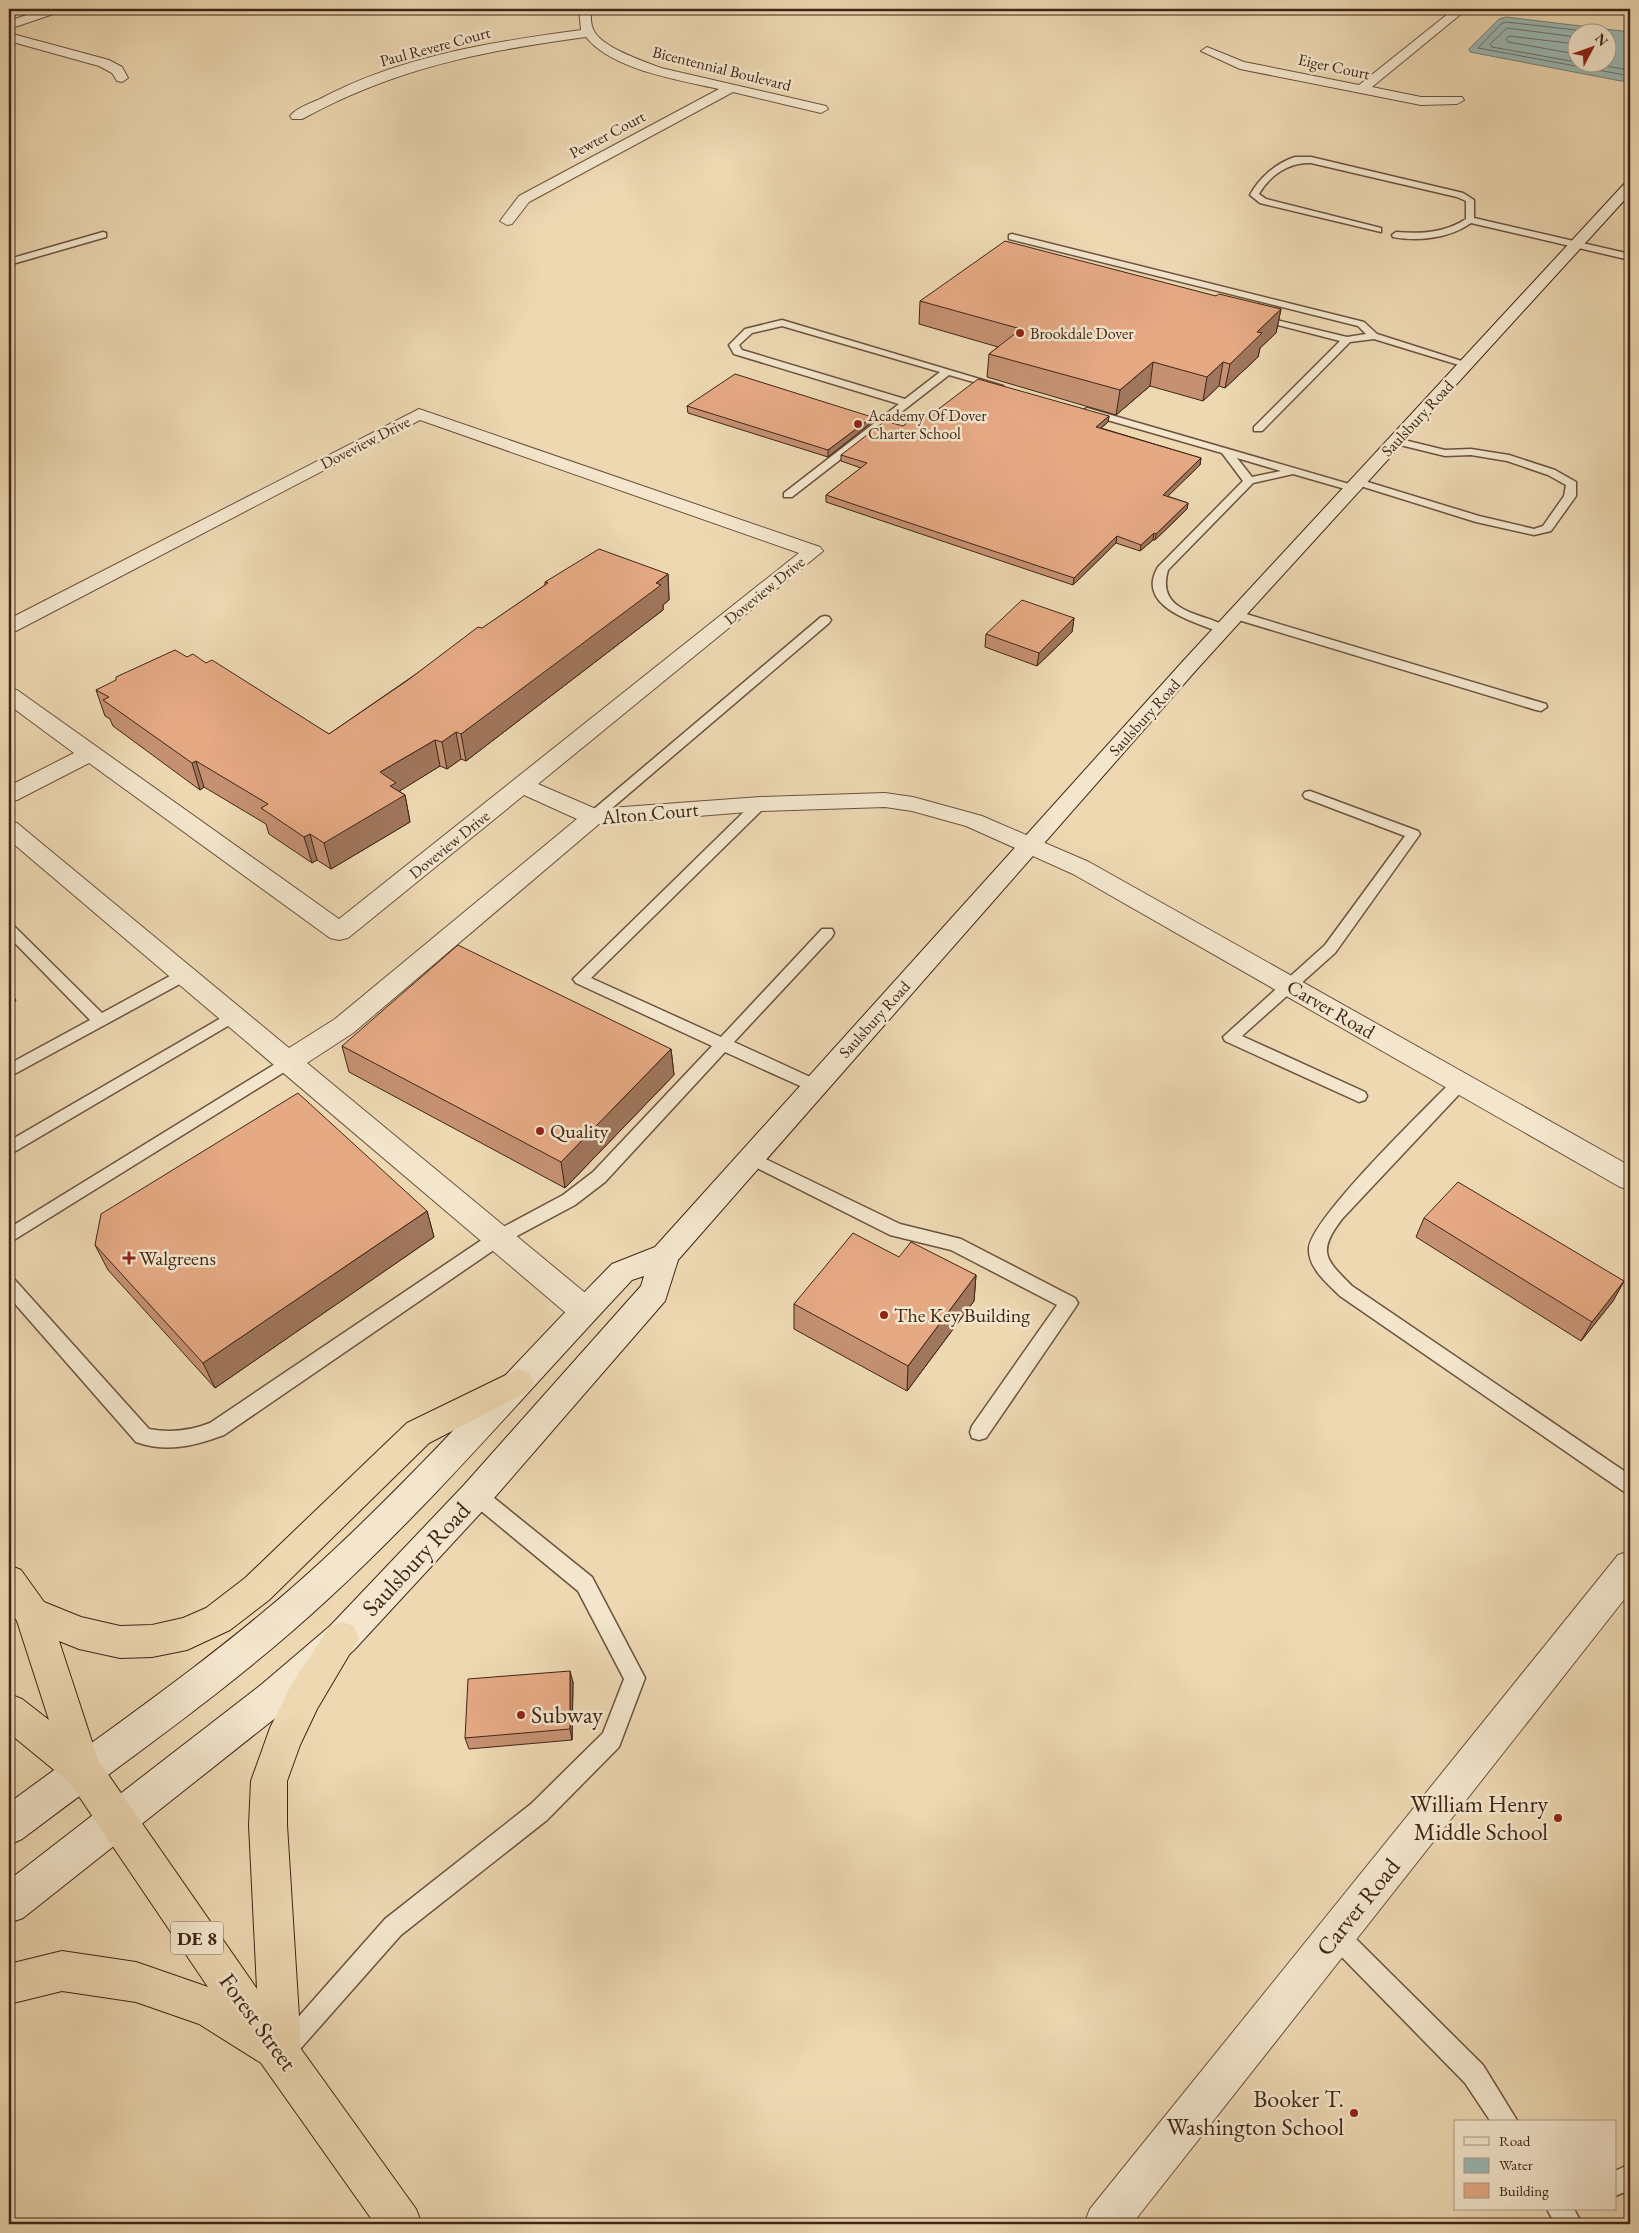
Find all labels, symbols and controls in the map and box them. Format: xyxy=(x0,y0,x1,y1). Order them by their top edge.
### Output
street label: Paul Revere Court xyxy=(378,22,493,71)
north arrow xyxy=(1566,22,1616,72)
text: N xyxy=(1591,29,1613,50)
street label: Bicentennial Boulevard xyxy=(650,41,794,96)
street label: Eiger Court xyxy=(1296,49,1372,84)
street label: Pewter Court xyxy=(566,106,649,163)
place label: Brookdale Dover xyxy=(1030,323,1134,344)
marker: Brookdale Dover xyxy=(1014,327,1026,339)
street label: Saulsbury Road xyxy=(1377,375,1459,461)
place label: Academy Of Dover Charter School xyxy=(867,405,987,444)
street label: Doveview Drive xyxy=(317,411,414,474)
marker: Academy Of Dover Charter School xyxy=(852,418,864,430)
street label: Doveview Drive xyxy=(720,551,809,629)
street label: Saulsbury Road xyxy=(1104,674,1185,760)
street label: Alton Court xyxy=(600,796,700,830)
street label: Doveview Drive xyxy=(405,805,494,883)
street label: Carver Road xyxy=(1282,973,1380,1045)
street label: Saulsbury Road xyxy=(834,976,915,1062)
place label: Quality xyxy=(550,1118,609,1144)
marker: Quality xyxy=(534,1125,546,1137)
place label: Walgreens xyxy=(139,1245,216,1271)
marker: Walgreens xyxy=(123,1252,135,1264)
place label: The Key Building xyxy=(894,1302,1030,1328)
marker: The Key Building xyxy=(878,1309,890,1321)
street label: Saulsbury Road xyxy=(355,1494,477,1622)
place label: Subway xyxy=(531,1699,603,1730)
marker: Subway xyxy=(515,1709,527,1721)
place label: William Henry Middle School xyxy=(1410,1788,1548,1847)
marker: William Henry Middle School xyxy=(1552,1812,1564,1824)
street label: Carver Road xyxy=(1309,1851,1407,1962)
road number: DE 8 xyxy=(171,1922,223,1955)
street label: Forest Street xyxy=(212,1967,305,2077)
place label: Booker T. Washington School xyxy=(1166,2083,1344,2142)
marker: Booker T. Washington School xyxy=(1348,2107,1360,2119)
legend xyxy=(1454,2120,1616,2210)
text: Road xyxy=(1499,2131,1531,2150)
text: Water xyxy=(1499,2155,1533,2174)
text: Building xyxy=(1499,2181,1549,2200)

